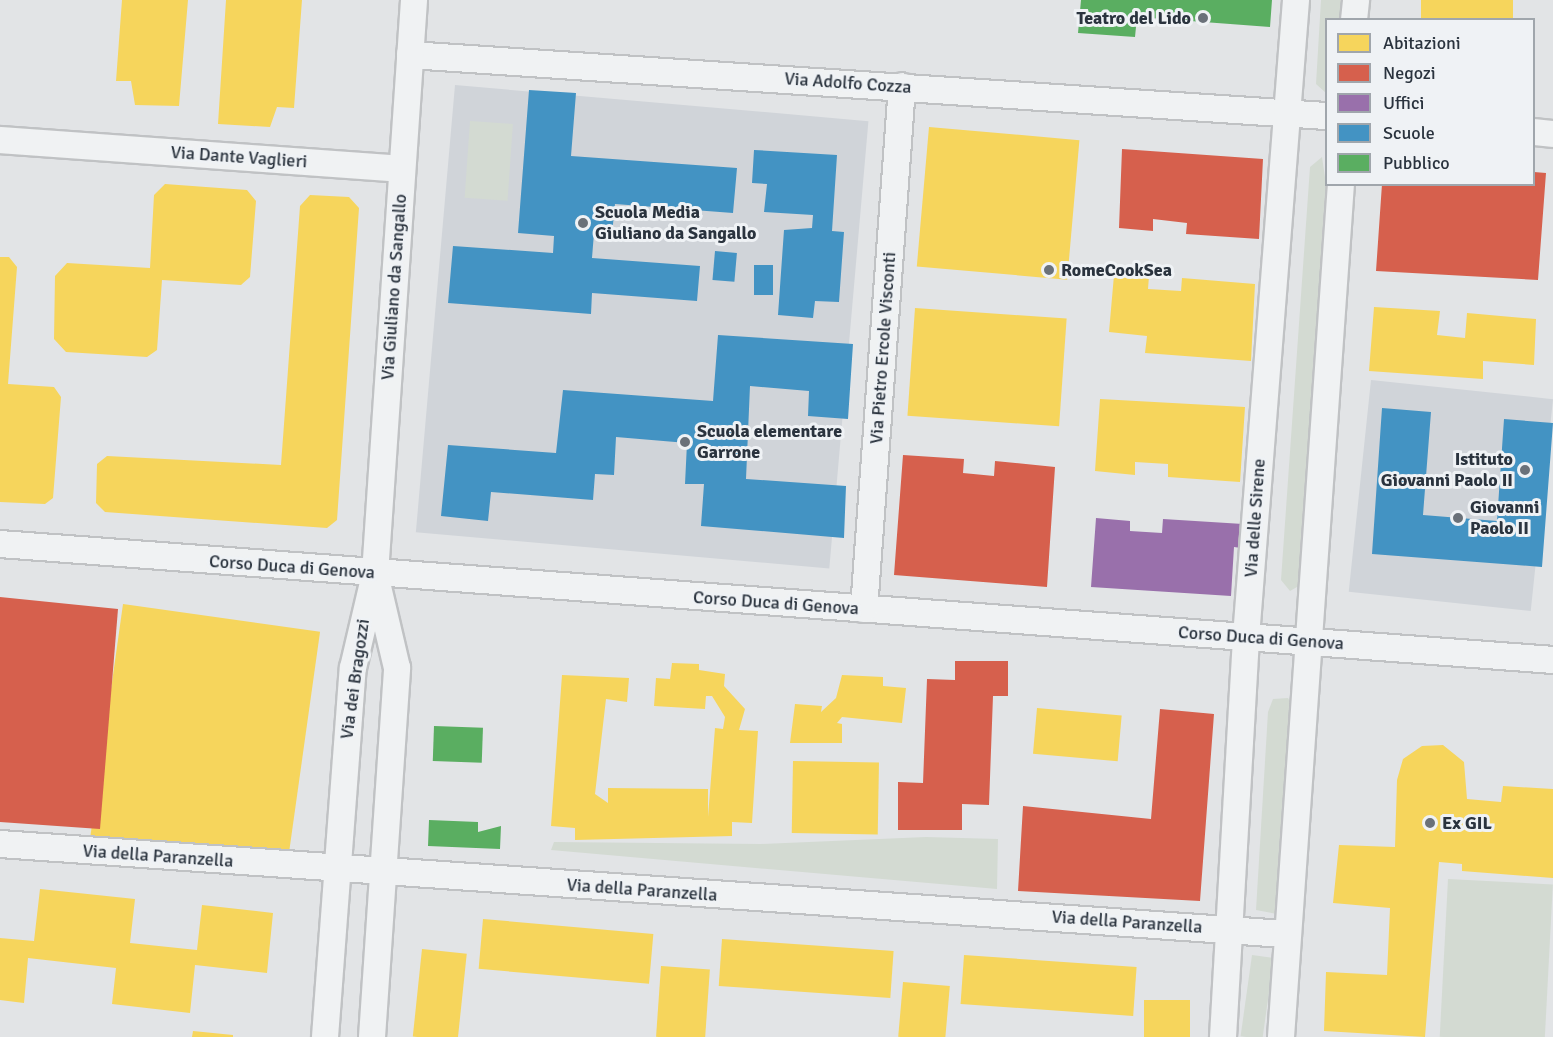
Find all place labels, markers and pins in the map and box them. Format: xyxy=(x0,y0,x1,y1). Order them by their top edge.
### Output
place label: Teatro del Lido xyxy=(1077,7,1191,29)
marker: Teatro del Lido xyxy=(1196,11,1210,25)
place label: Scuola Media Giuliano da Sangallo xyxy=(595,202,756,244)
marker: Scuola Media Giuliano da Sangallo xyxy=(576,216,590,230)
place label: RomeCookSea xyxy=(1061,259,1172,281)
marker: RomeCookSea xyxy=(1042,263,1056,277)
place label: Scuola elementare Garrone xyxy=(697,421,842,464)
marker: Scuola elementare Garrone xyxy=(678,435,692,449)
place label: Istituto Giovanni Paolo II xyxy=(1381,449,1513,492)
marker: Istituto Giovanni Paolo II xyxy=(1518,463,1532,477)
place label: Giovanni Paolo II xyxy=(1470,497,1539,540)
marker: Giovanni Paolo II xyxy=(1451,511,1465,525)
place label: Ex GIL xyxy=(1442,812,1492,834)
marker: Ex GIL xyxy=(1423,816,1437,830)

